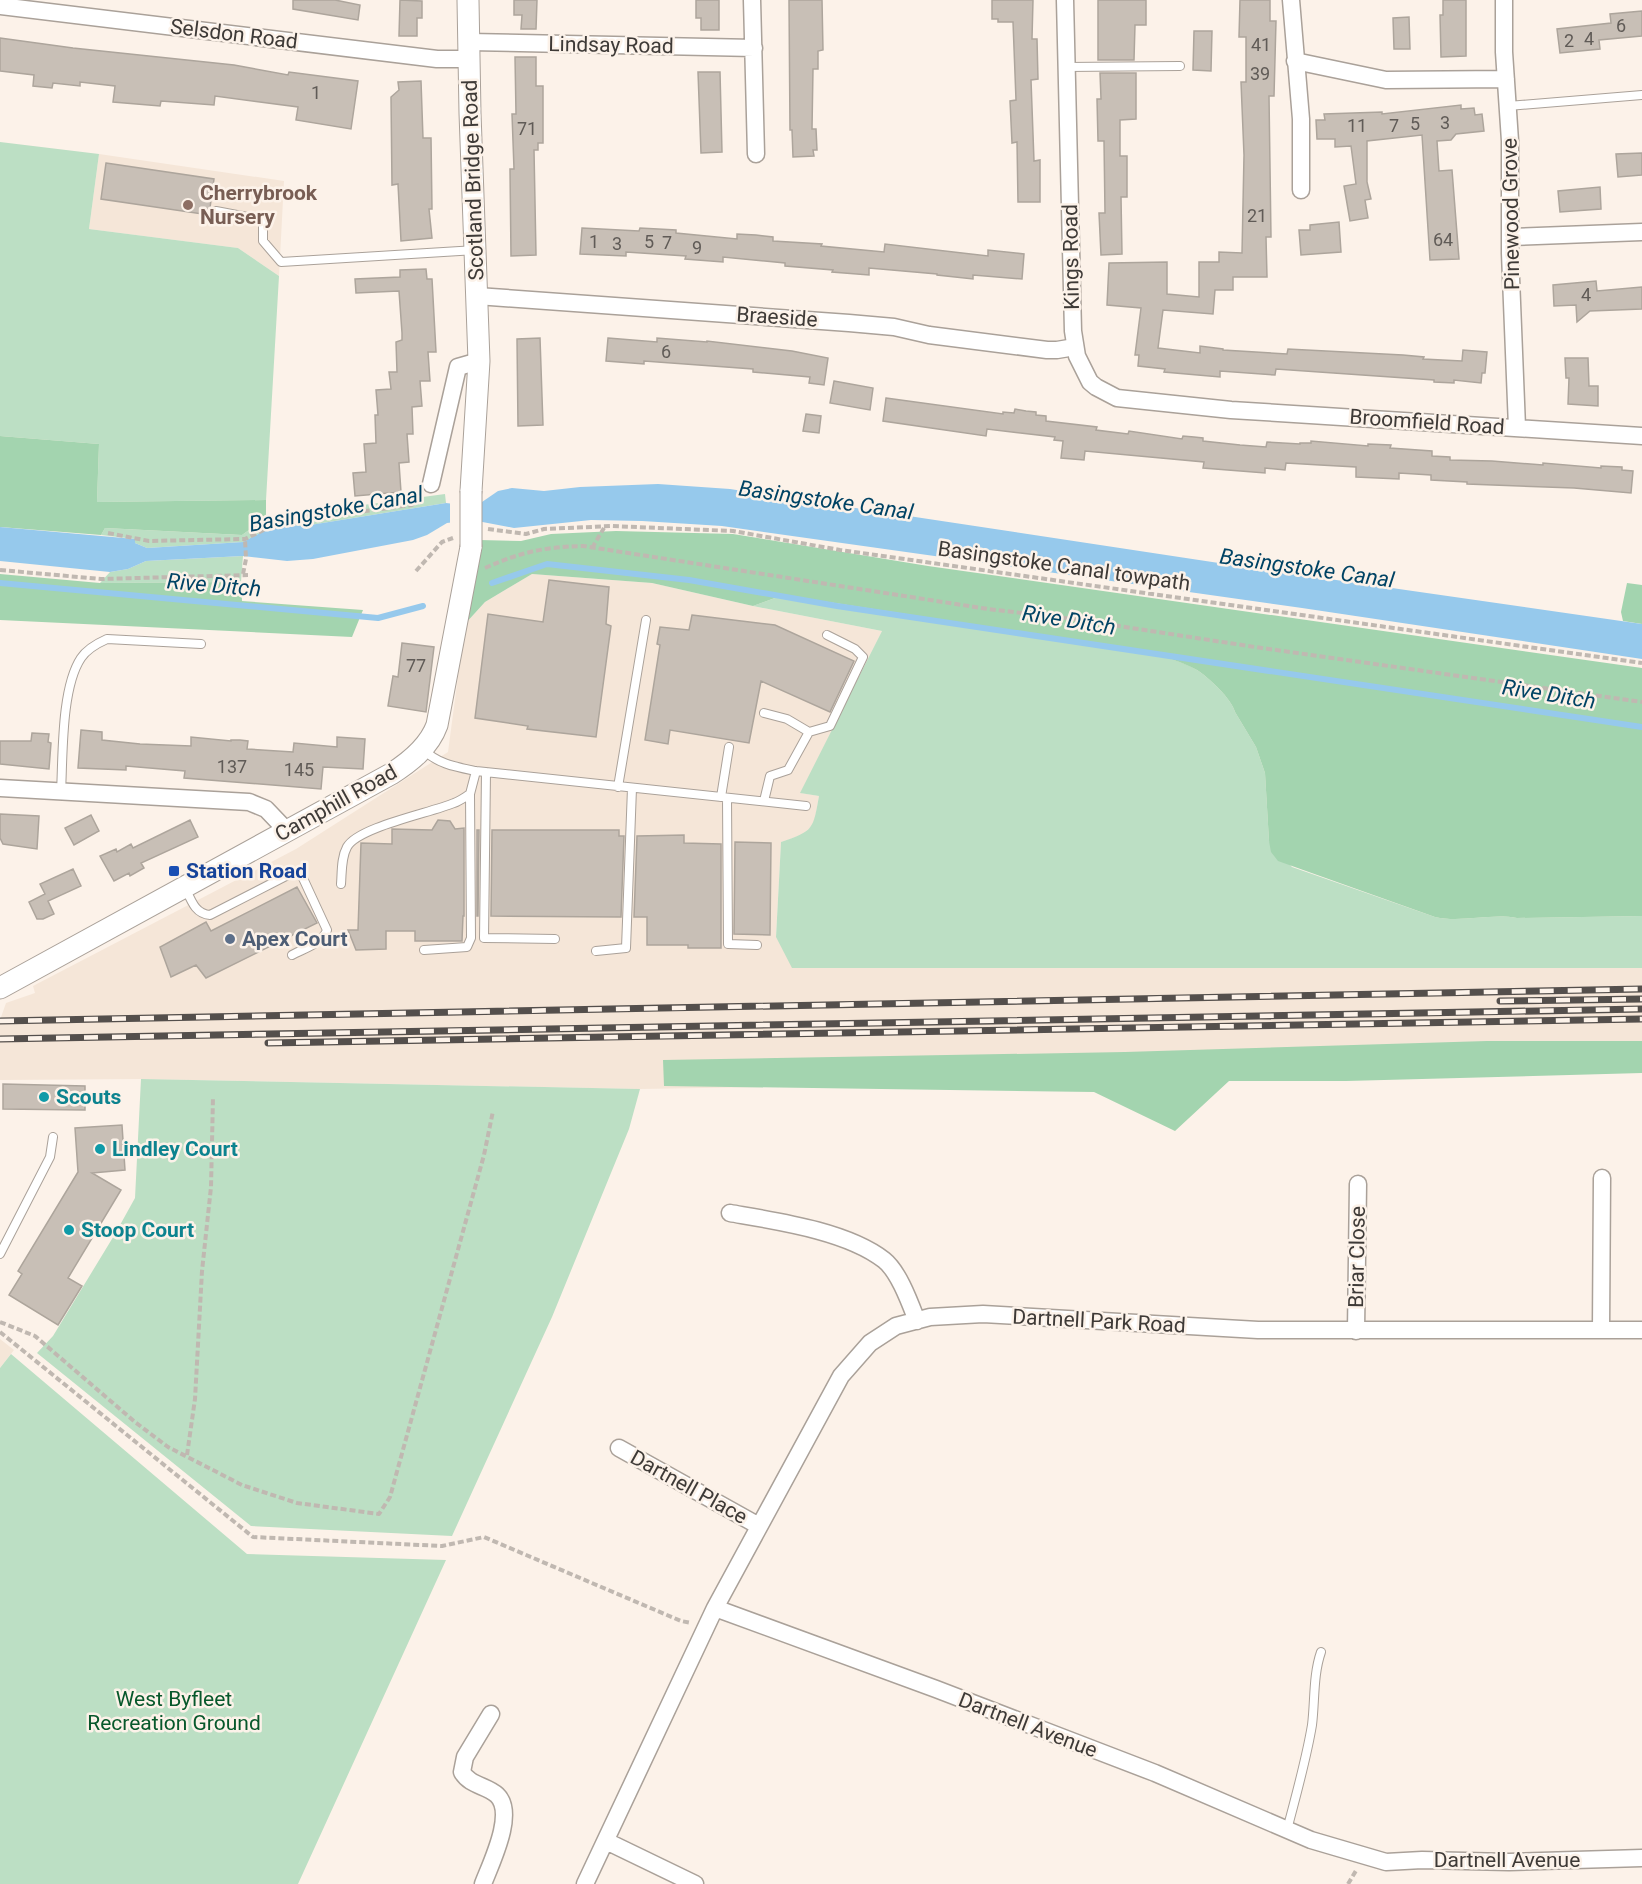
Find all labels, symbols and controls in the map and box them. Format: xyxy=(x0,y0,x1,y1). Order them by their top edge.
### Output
street label: Selsdon Road xyxy=(169,14,299,54)
house number: 6 xyxy=(1616,15,1626,36)
house number: 4 xyxy=(1584,28,1594,49)
house number: 2 xyxy=(1564,30,1574,51)
street label: Lindsay Road xyxy=(548,32,674,58)
house number: 41 xyxy=(1251,34,1271,55)
house number: 39 xyxy=(1250,63,1270,84)
street label: Scotland Bridge Road xyxy=(458,79,488,281)
house number: 1 xyxy=(311,82,321,103)
house number: 3 xyxy=(1440,112,1450,133)
house number: 5 xyxy=(1410,113,1420,134)
house number: 11 xyxy=(1347,115,1367,136)
house number: 7 xyxy=(1389,115,1399,136)
house number: 71 xyxy=(517,118,537,139)
street label: Pinewood Grove xyxy=(1498,138,1524,290)
place label: Cherrybrook Nursery xyxy=(200,181,318,229)
marker: Cherrybrook Nursery xyxy=(181,198,195,212)
street label: Kings Road xyxy=(1058,204,1084,310)
house number: 21 xyxy=(1247,205,1267,226)
house number: 64 xyxy=(1433,229,1453,250)
house number: 1 xyxy=(589,231,599,252)
house number: 5 xyxy=(644,231,654,252)
house number: 7 xyxy=(662,232,672,253)
house number: 3 xyxy=(612,233,622,254)
house number: 9 xyxy=(692,237,702,258)
house number: 4 xyxy=(1581,284,1591,305)
street label: Braeside xyxy=(736,302,818,332)
house number: 6 xyxy=(661,341,671,362)
street label: Broomfield Road xyxy=(1349,405,1505,439)
water label: Basingstoke Canal xyxy=(737,475,916,525)
water label: Basingstoke Canal xyxy=(247,481,426,537)
street label: Basingstoke Canal towpath xyxy=(936,536,1192,596)
water label: Basingstoke Canal xyxy=(1218,543,1397,593)
water label: Rive Ditch xyxy=(166,568,262,602)
water label: Rive Ditch xyxy=(1020,600,1118,640)
house number: 77 xyxy=(406,655,426,676)
water label: Rive Ditch xyxy=(1500,674,1598,714)
house number: 137 xyxy=(217,756,247,777)
house number: 145 xyxy=(284,759,314,780)
street label: Camphill Road xyxy=(271,760,401,846)
place label: Station Road xyxy=(186,859,307,883)
marker: Station Road xyxy=(167,864,181,878)
place label: Apex Court xyxy=(242,927,348,951)
marker: Apex Court xyxy=(223,932,237,946)
place label: Scouts xyxy=(56,1085,122,1109)
marker: Scouts xyxy=(37,1090,51,1104)
place label: Lindley Court xyxy=(112,1137,238,1161)
marker: Lindley Court xyxy=(93,1142,107,1156)
street label: Briar Close xyxy=(1344,1206,1370,1308)
place label: Stoop Court xyxy=(81,1218,194,1242)
marker: Stoop Court xyxy=(62,1223,76,1237)
street label: Dartnell Park Road xyxy=(1012,1304,1186,1338)
street label: Dartnell Place xyxy=(626,1445,752,1529)
park label: West Byfleet Recreation Ground xyxy=(87,1687,261,1735)
street label: Dartnell Avenue xyxy=(955,1688,1101,1762)
street label: Dartnell Avenue xyxy=(1434,1848,1580,1872)

